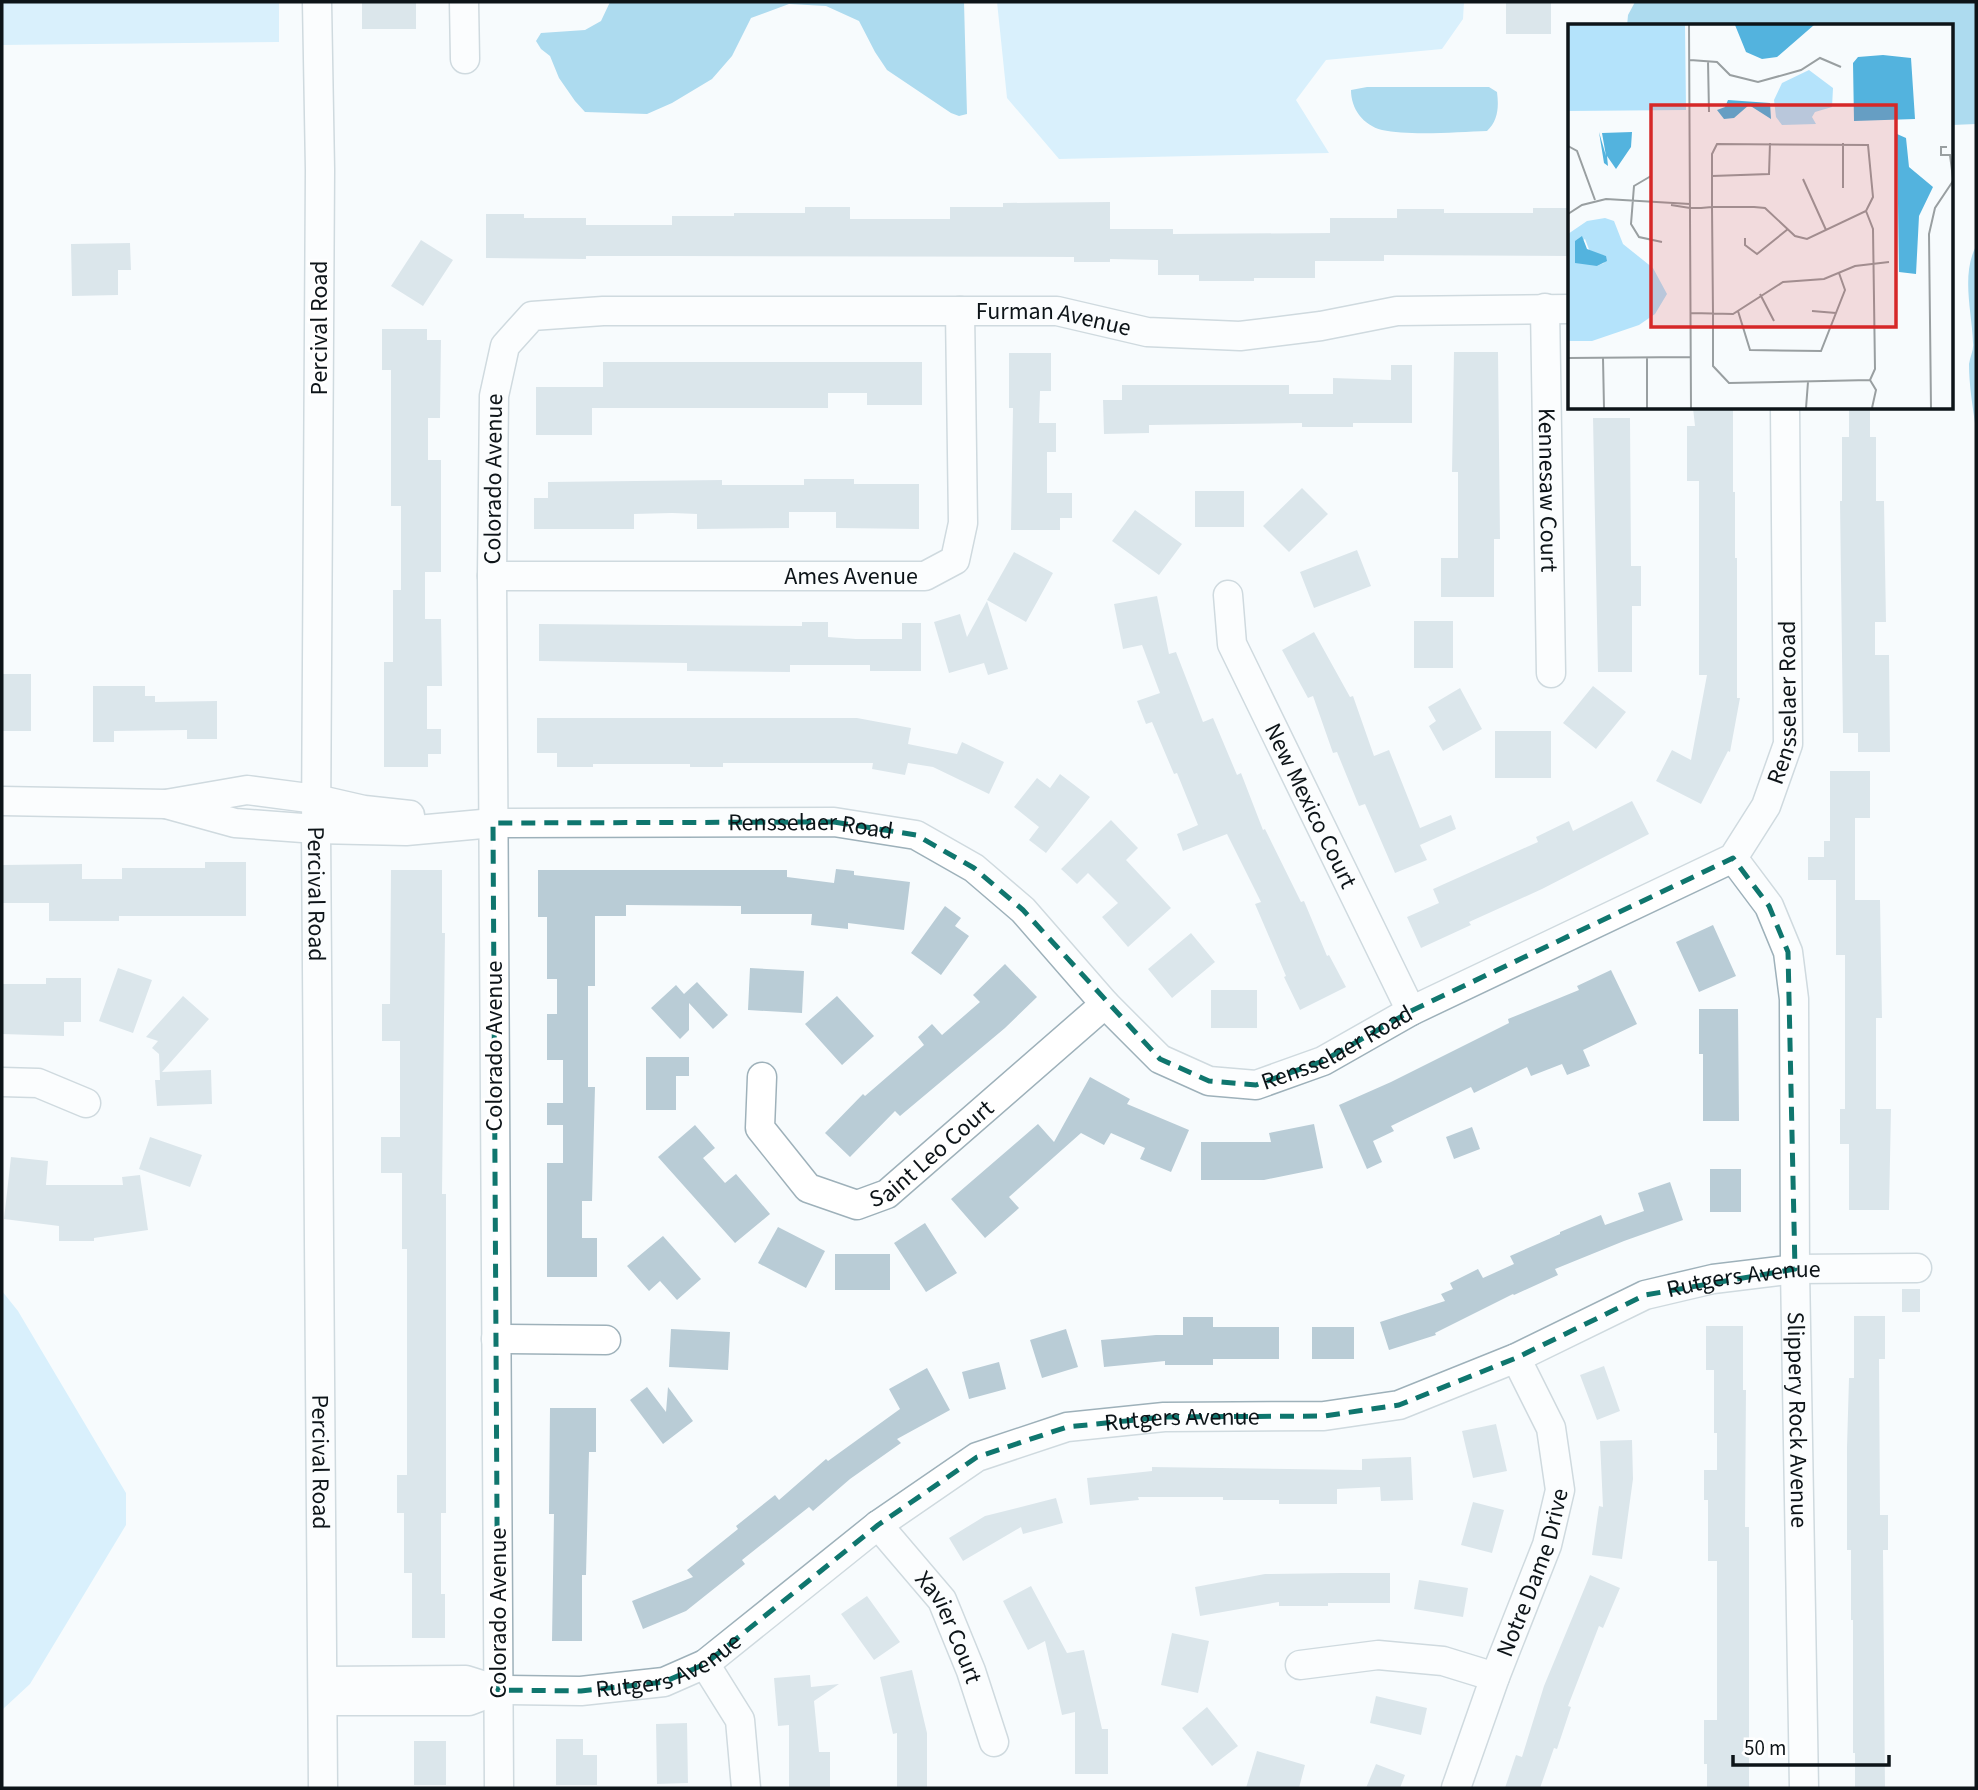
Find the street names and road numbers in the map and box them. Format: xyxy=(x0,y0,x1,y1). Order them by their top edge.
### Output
street label: Percival Road xyxy=(302,260,337,396)
street label: Furman Avenue xyxy=(976,294,1135,345)
street label: Colorado Avenue xyxy=(475,393,512,565)
street label: Kennesaw Court xyxy=(1529,408,1567,572)
street label: Ames Avenue xyxy=(784,559,918,594)
street label: Rensselaer Road xyxy=(1758,620,1806,789)
street label: New Mexico Court xyxy=(1256,717,1366,894)
street label: Rensselaer Road xyxy=(728,804,895,849)
street label: Percival Road xyxy=(298,826,334,962)
street label: Colorado Avenue xyxy=(477,961,512,1131)
street label: Rensselaer Road xyxy=(1256,996,1419,1099)
street label: Saint Leo Court xyxy=(864,1091,1001,1217)
street label: Rutgers Avenue xyxy=(1663,1251,1821,1307)
street label: Slippery Rock Avenue xyxy=(1778,1311,1817,1528)
street label: Percival Road xyxy=(303,1394,339,1530)
street label: Rutgers Avenue xyxy=(1103,1399,1260,1441)
street label: Notre Dame Drive xyxy=(1487,1485,1577,1662)
street label: Colorado Avenue xyxy=(481,1528,516,1698)
street label: Xavier Court xyxy=(907,1563,991,1688)
street label: Rutgers Avenue xyxy=(594,1624,749,1707)

